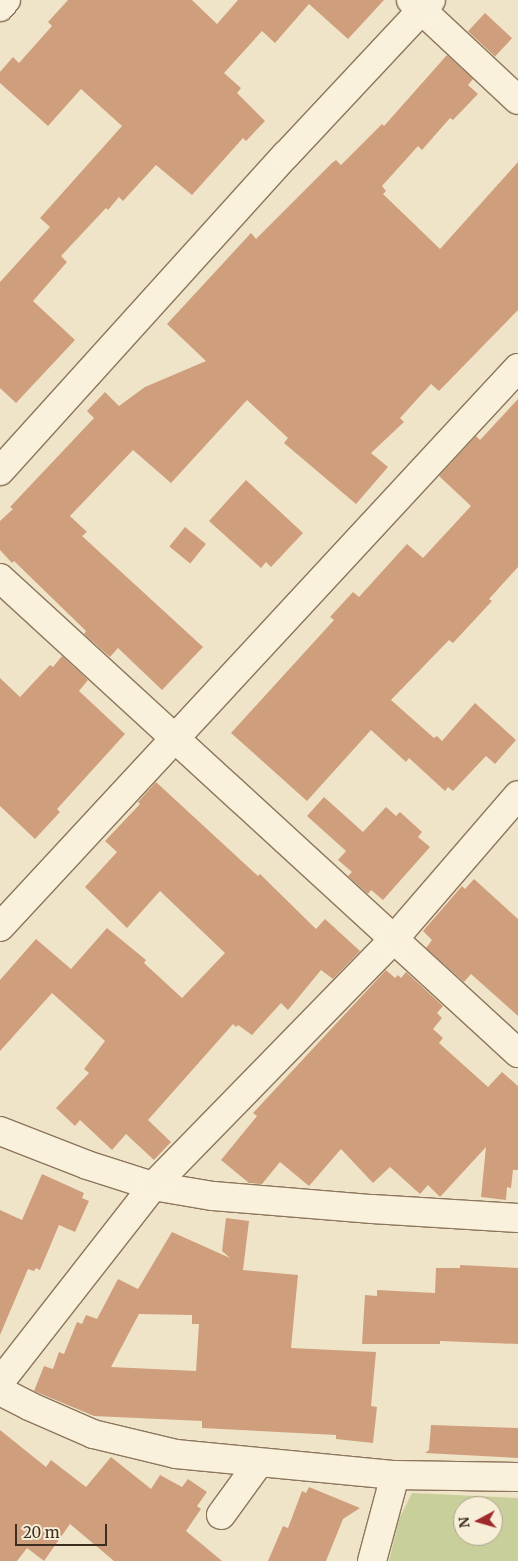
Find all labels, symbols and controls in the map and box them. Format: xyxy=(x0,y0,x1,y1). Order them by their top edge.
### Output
north arrow xyxy=(453,1496,503,1546)
scale bar xyxy=(18,1514,110,1546)
text: N xyxy=(455,1516,474,1529)
text: 20 m xyxy=(23,1523,60,1542)

